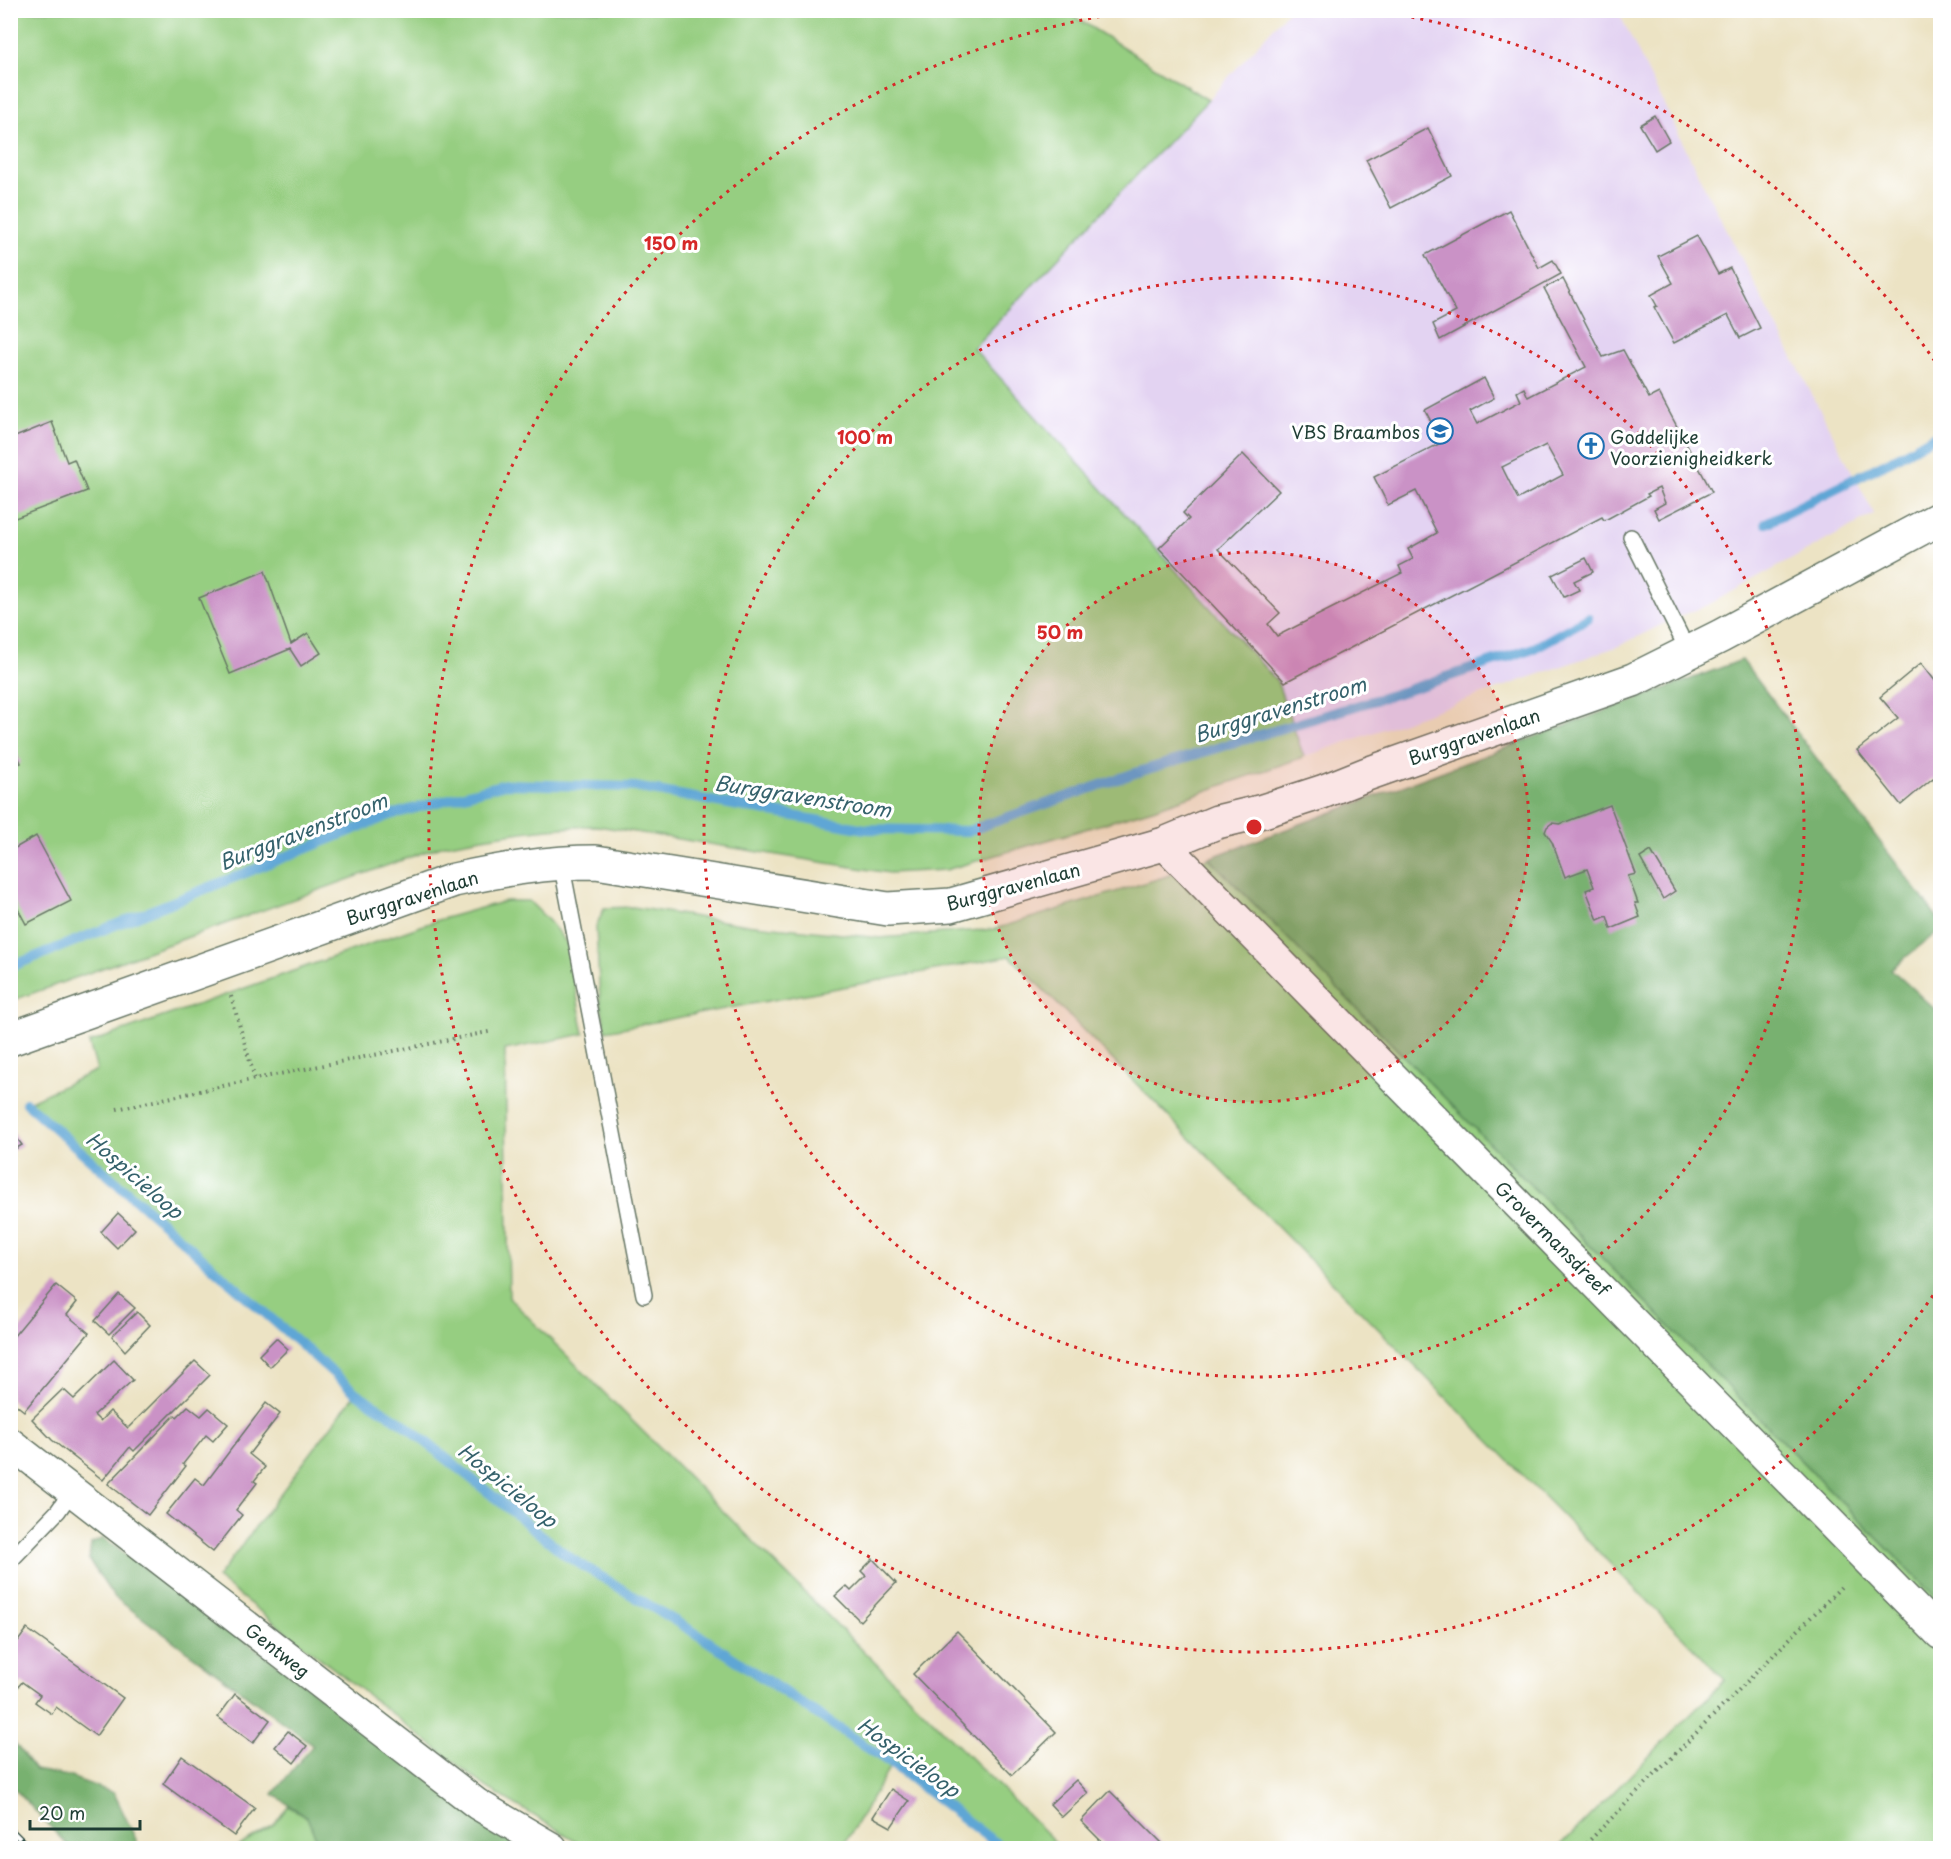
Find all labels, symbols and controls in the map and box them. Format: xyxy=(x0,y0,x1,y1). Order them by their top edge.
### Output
text: 150 m xyxy=(644,229,698,256)
school or university icon: VBS Braambos xyxy=(1425,416,1455,446)
place label: VBS Braambos xyxy=(1291,418,1420,445)
text: 100 m xyxy=(837,423,893,450)
place label: Goddelijke Voorzienigheidkerk xyxy=(1610,423,1772,471)
church icon: Goddelijke Voorzienigheidkerk xyxy=(1576,431,1606,461)
text: 50 m xyxy=(1037,618,1083,645)
water label: Burggravenstroom xyxy=(1190,668,1370,749)
street label: Burggravenlaan xyxy=(1405,701,1543,771)
water label: Burggravenstroom xyxy=(713,767,894,825)
water label: Burggravenstroom xyxy=(214,785,392,877)
centre of rings xyxy=(1244,817,1264,837)
street label: Burggravenlaan xyxy=(943,855,1083,917)
street label: Burggravenlaan xyxy=(342,863,482,931)
water label: Hospicieloop xyxy=(80,1124,191,1226)
street label: Grovermansdreef xyxy=(1489,1174,1618,1303)
water label: Hospicieloop xyxy=(452,1436,565,1535)
street label: Gentweg xyxy=(240,1616,316,1684)
water label: Hospicieloop xyxy=(852,1710,967,1805)
scale bar xyxy=(30,1793,140,1831)
text: 20 m xyxy=(39,1799,85,1826)

